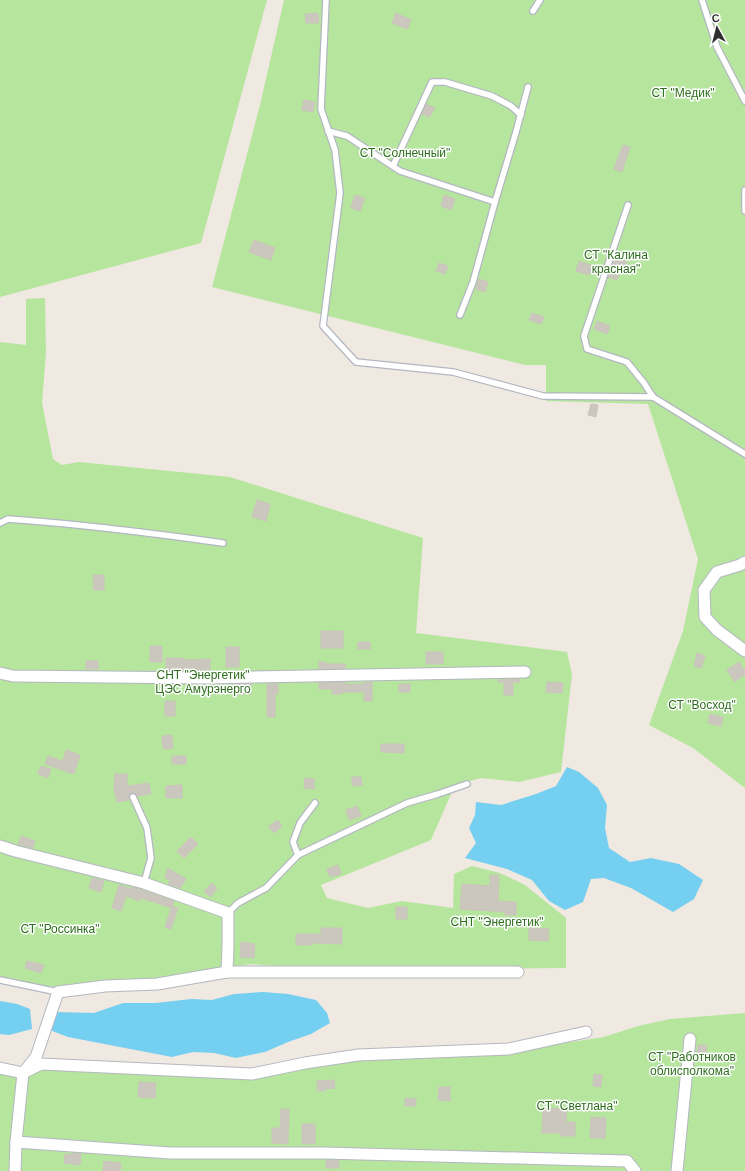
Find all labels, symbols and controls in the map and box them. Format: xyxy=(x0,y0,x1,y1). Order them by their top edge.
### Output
north arrow xyxy=(697,8,737,48)
text: С xyxy=(711,12,721,25)
park label: СТ "Медик" xyxy=(652,86,714,100)
park label: СТ "Солнечный" xyxy=(360,146,450,160)
park label: СТ "Калина красная" xyxy=(584,248,648,276)
park label: СНТ "Энергетик" ЦЭС Амурэнерго xyxy=(155,668,251,696)
park label: СТ "Восход" xyxy=(668,698,736,712)
park label: СНТ "Энергетик" xyxy=(451,915,543,929)
park label: СТ "Россинка" xyxy=(20,922,100,936)
park label: СТ "Работников облисполкома" xyxy=(648,1050,736,1078)
park label: СТ "Светлана" xyxy=(537,1099,617,1113)

